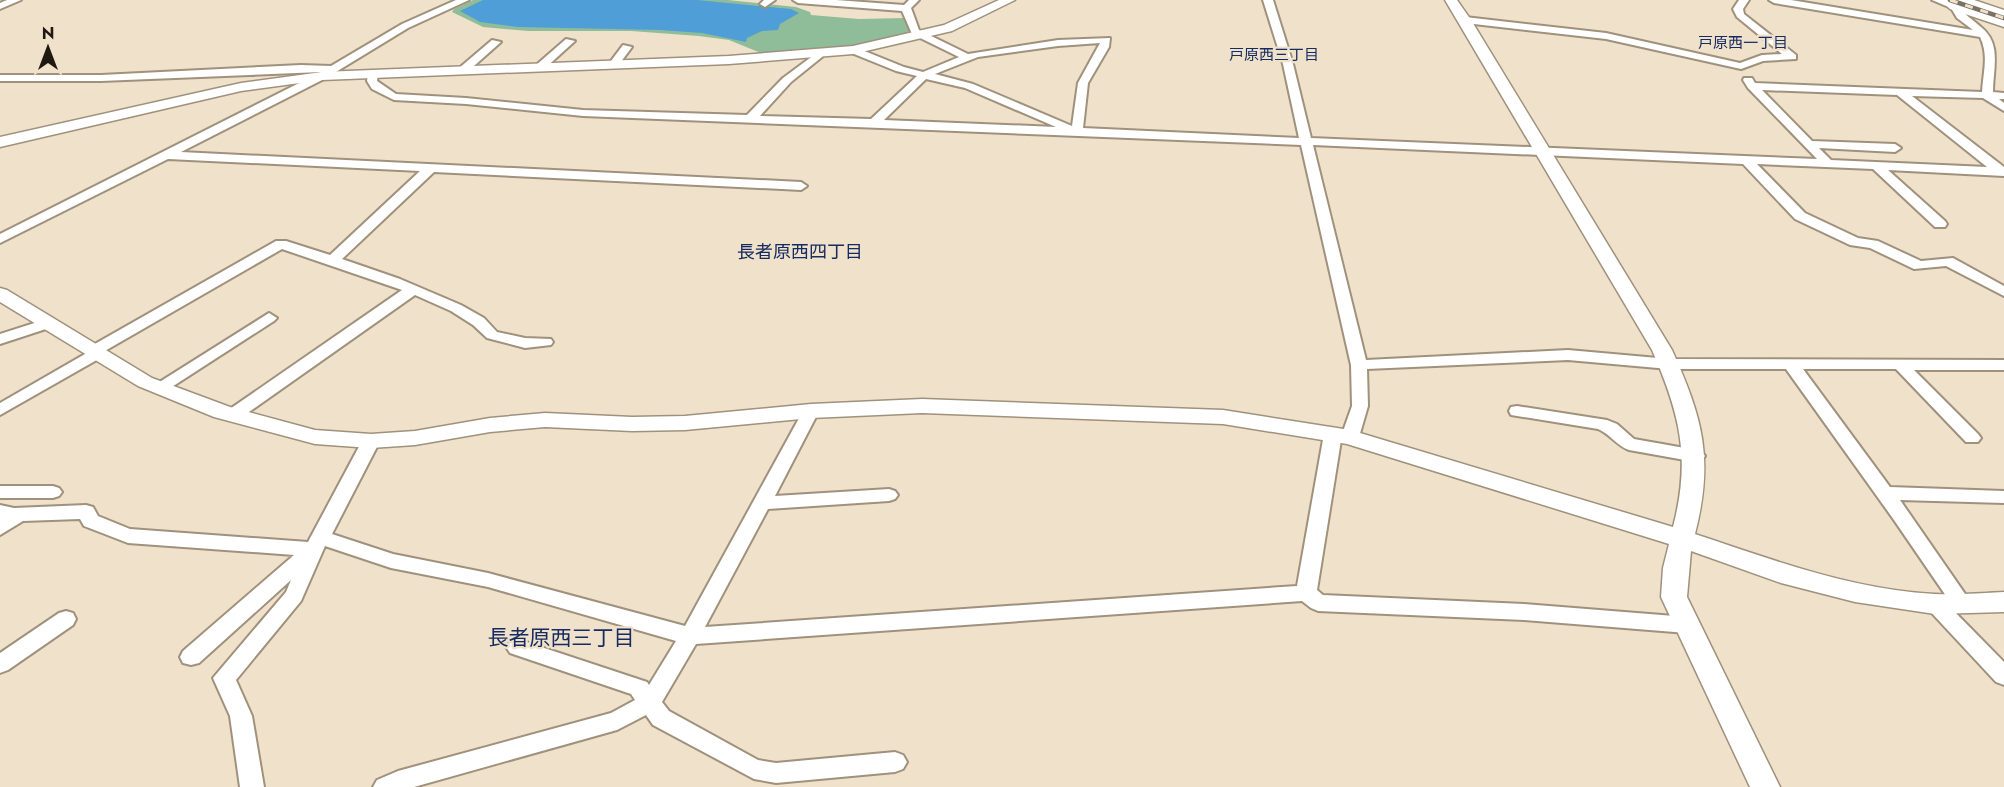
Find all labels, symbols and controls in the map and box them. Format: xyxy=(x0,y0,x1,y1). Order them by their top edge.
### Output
north arrow xyxy=(18,18,78,78)
text: N xyxy=(42,22,54,45)
district label: 戸原西一丁目 xyxy=(1698,32,1788,54)
district label: 戸原西三丁目 xyxy=(1229,44,1319,66)
district label: 長者原西四丁目 xyxy=(737,239,863,265)
district label: 長者原西三丁目 xyxy=(488,623,635,653)

